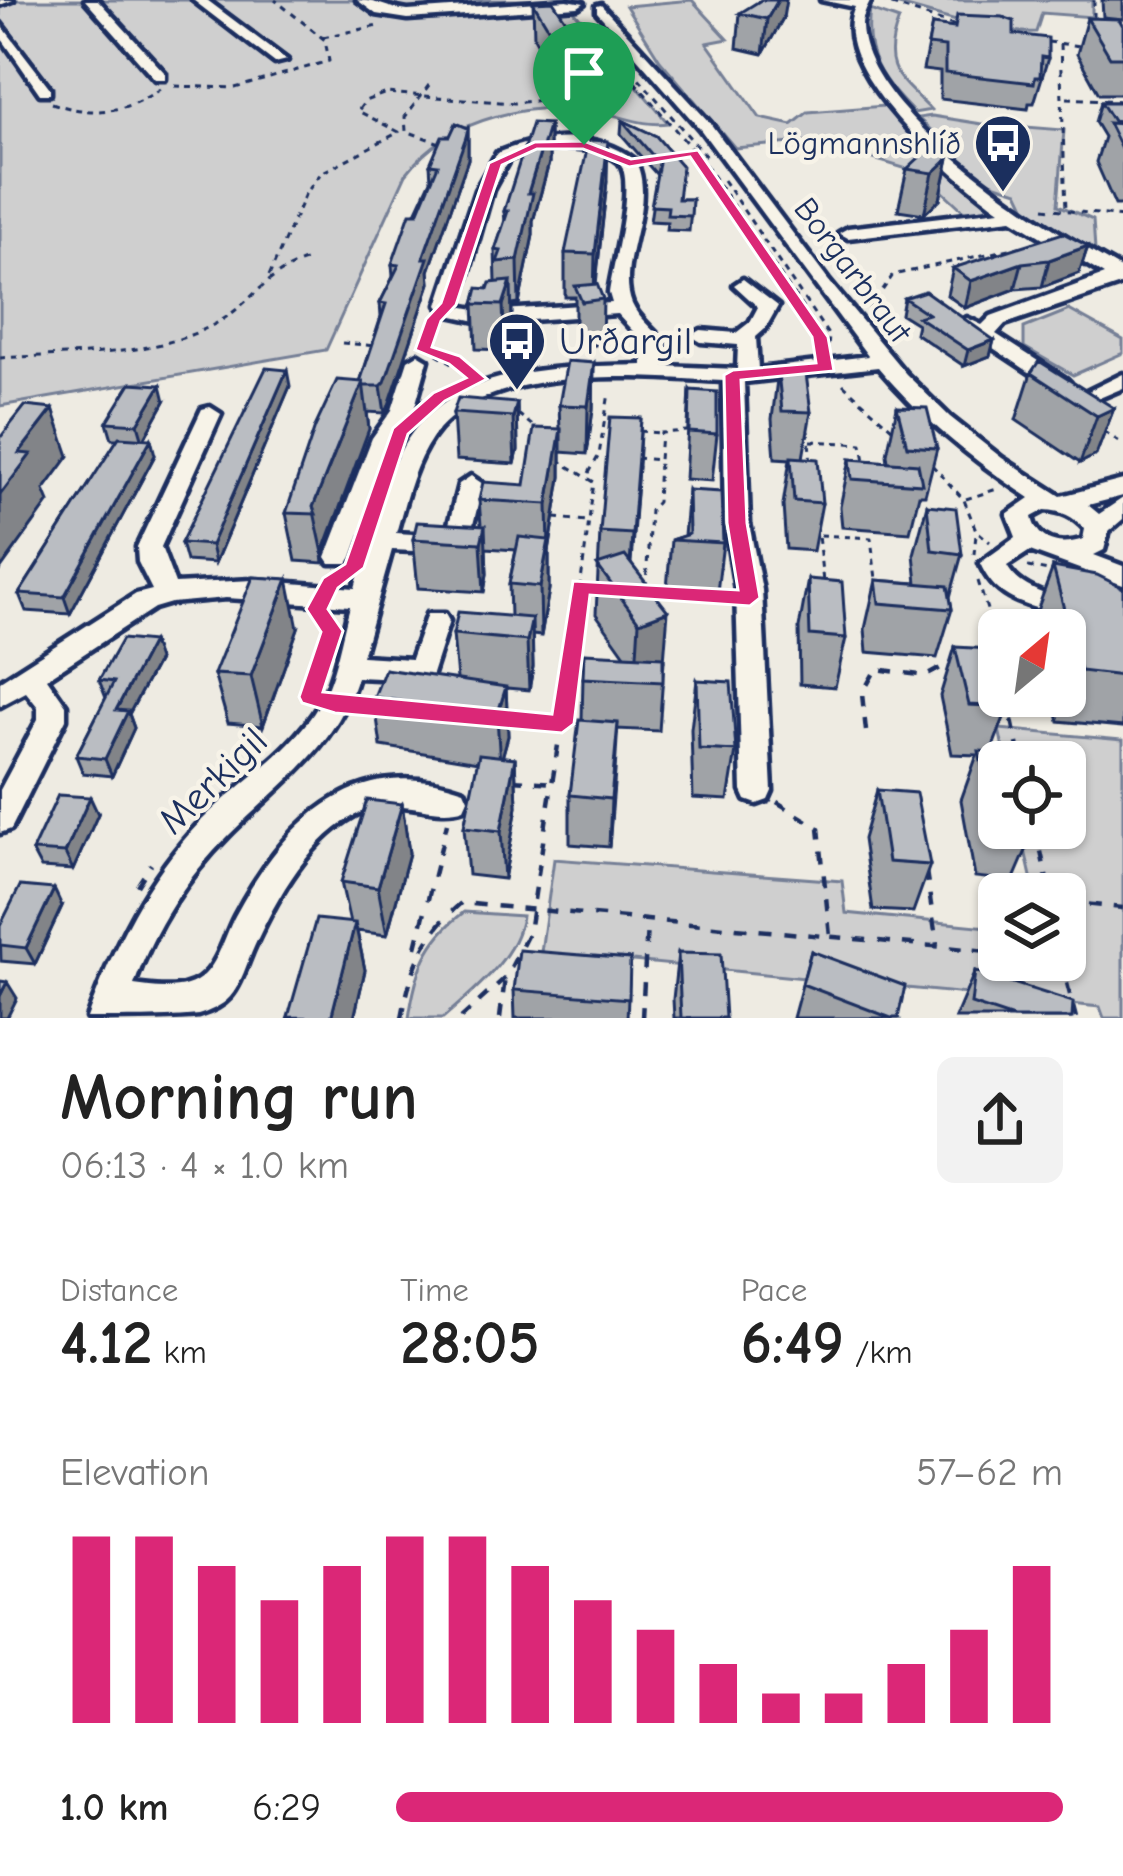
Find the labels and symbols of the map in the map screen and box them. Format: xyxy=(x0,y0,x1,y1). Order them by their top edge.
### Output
pin xyxy=(533,22,635,145)
bus stop icon: Lögmannshlíð xyxy=(972,112,1034,194)
place label: Lögmannshlíð xyxy=(768,124,961,162)
street label: Borgarbraut xyxy=(786,190,921,351)
bus stop icon: Urðargil xyxy=(486,310,548,392)
place label: Urðargil xyxy=(559,319,692,364)
north arrow xyxy=(978,609,1086,717)
street label: Merkigil xyxy=(149,718,277,844)

